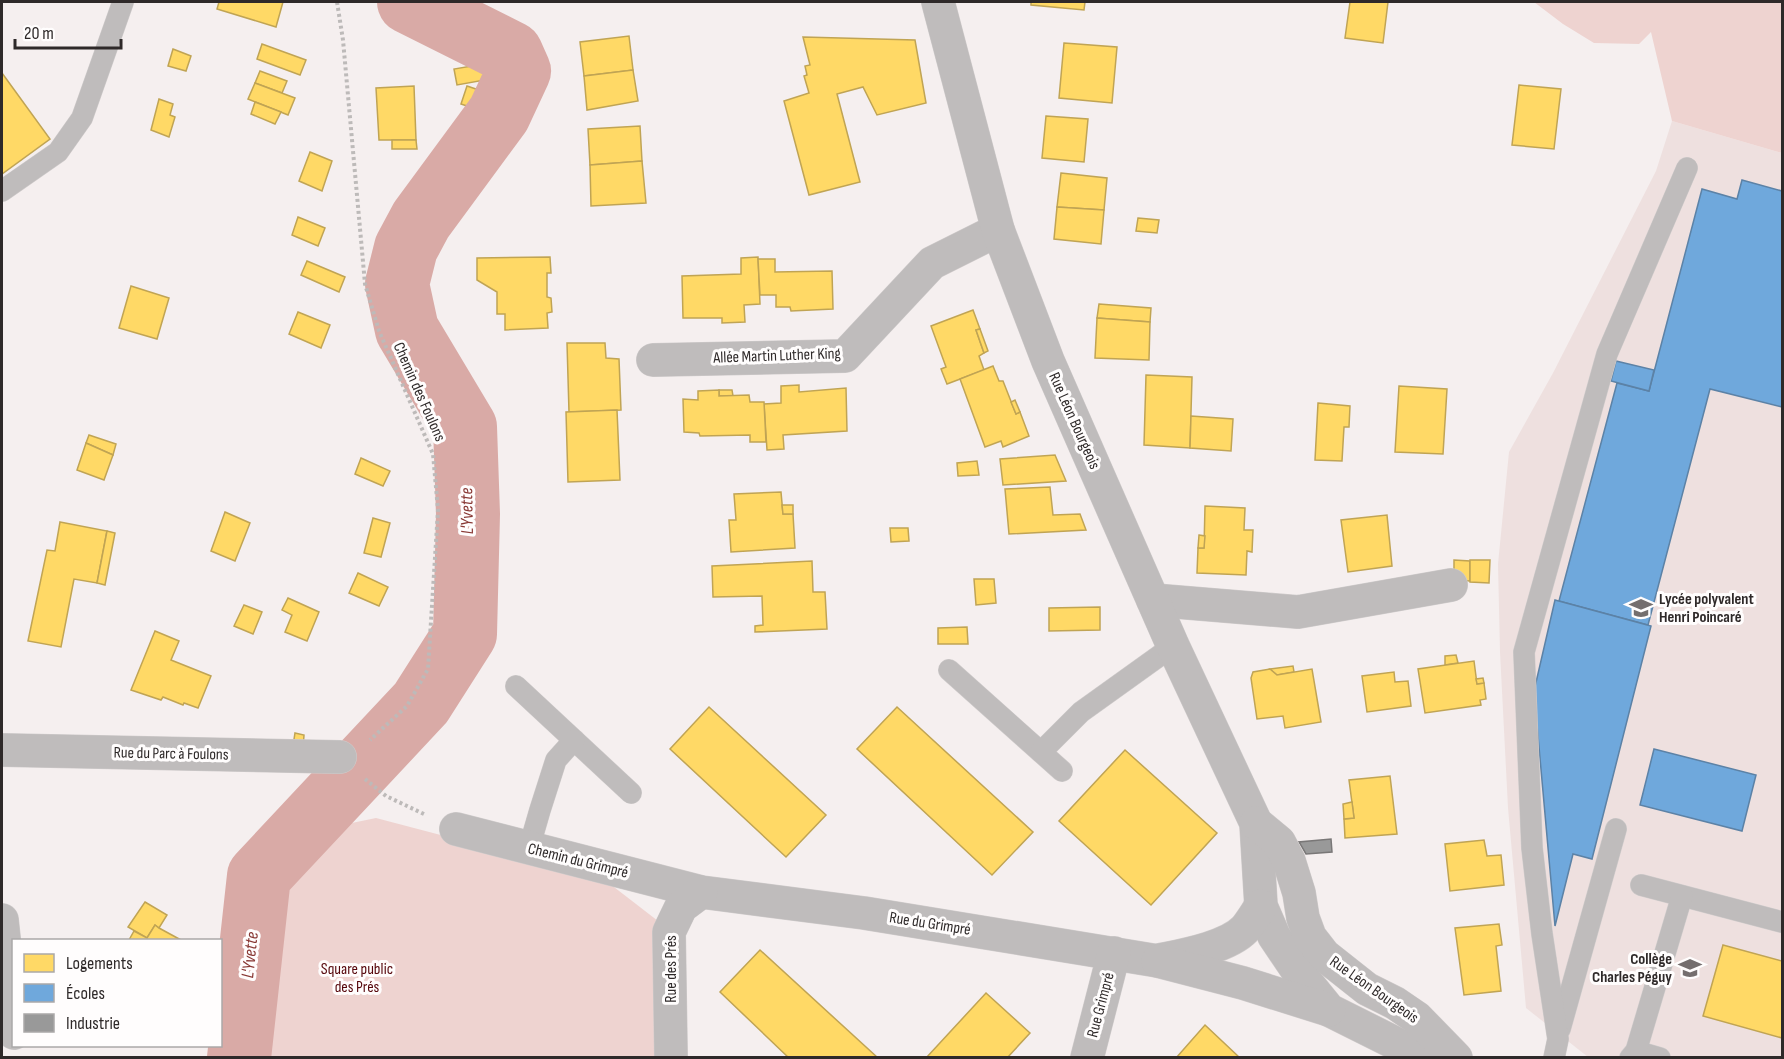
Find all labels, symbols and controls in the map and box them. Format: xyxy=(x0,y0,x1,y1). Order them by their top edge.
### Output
scale bar xyxy=(15,12,122,50)
text: 20 m xyxy=(24,23,54,44)
street label: Chemin des Foulons xyxy=(389,340,449,445)
street label: Allée Martin Luther King xyxy=(712,344,841,368)
street label: Rue Léon Bourgeois xyxy=(1044,370,1104,473)
water label: L'Yvette xyxy=(456,488,478,534)
place label: Lycée polyvalent Henri Poincaré xyxy=(1659,590,1754,627)
school or university icon: Lycée polyvalent Henri Poincaré xyxy=(1628,595,1654,621)
street label: Rue du Parc à Foulons xyxy=(113,743,229,765)
street label: Chemin du Grimpré xyxy=(526,839,630,883)
street label: Rue du Grimpré xyxy=(888,908,972,940)
water label: L'Yvette xyxy=(237,931,263,979)
street label: Rue des Prés xyxy=(662,935,681,1003)
legend xyxy=(12,939,222,1047)
place label: Collège Charles Péguy xyxy=(1592,950,1672,987)
street label: Rue Léon Bourgeois xyxy=(1326,952,1422,1028)
text: Logements xyxy=(66,953,133,974)
school or university icon: Collège Charles Péguy xyxy=(1677,955,1703,981)
park label: Square public des Prés xyxy=(321,960,393,997)
street label: Rue Grimpré xyxy=(1083,971,1119,1039)
text: Écoles xyxy=(66,983,105,1004)
text: Industrie xyxy=(66,1013,120,1034)

